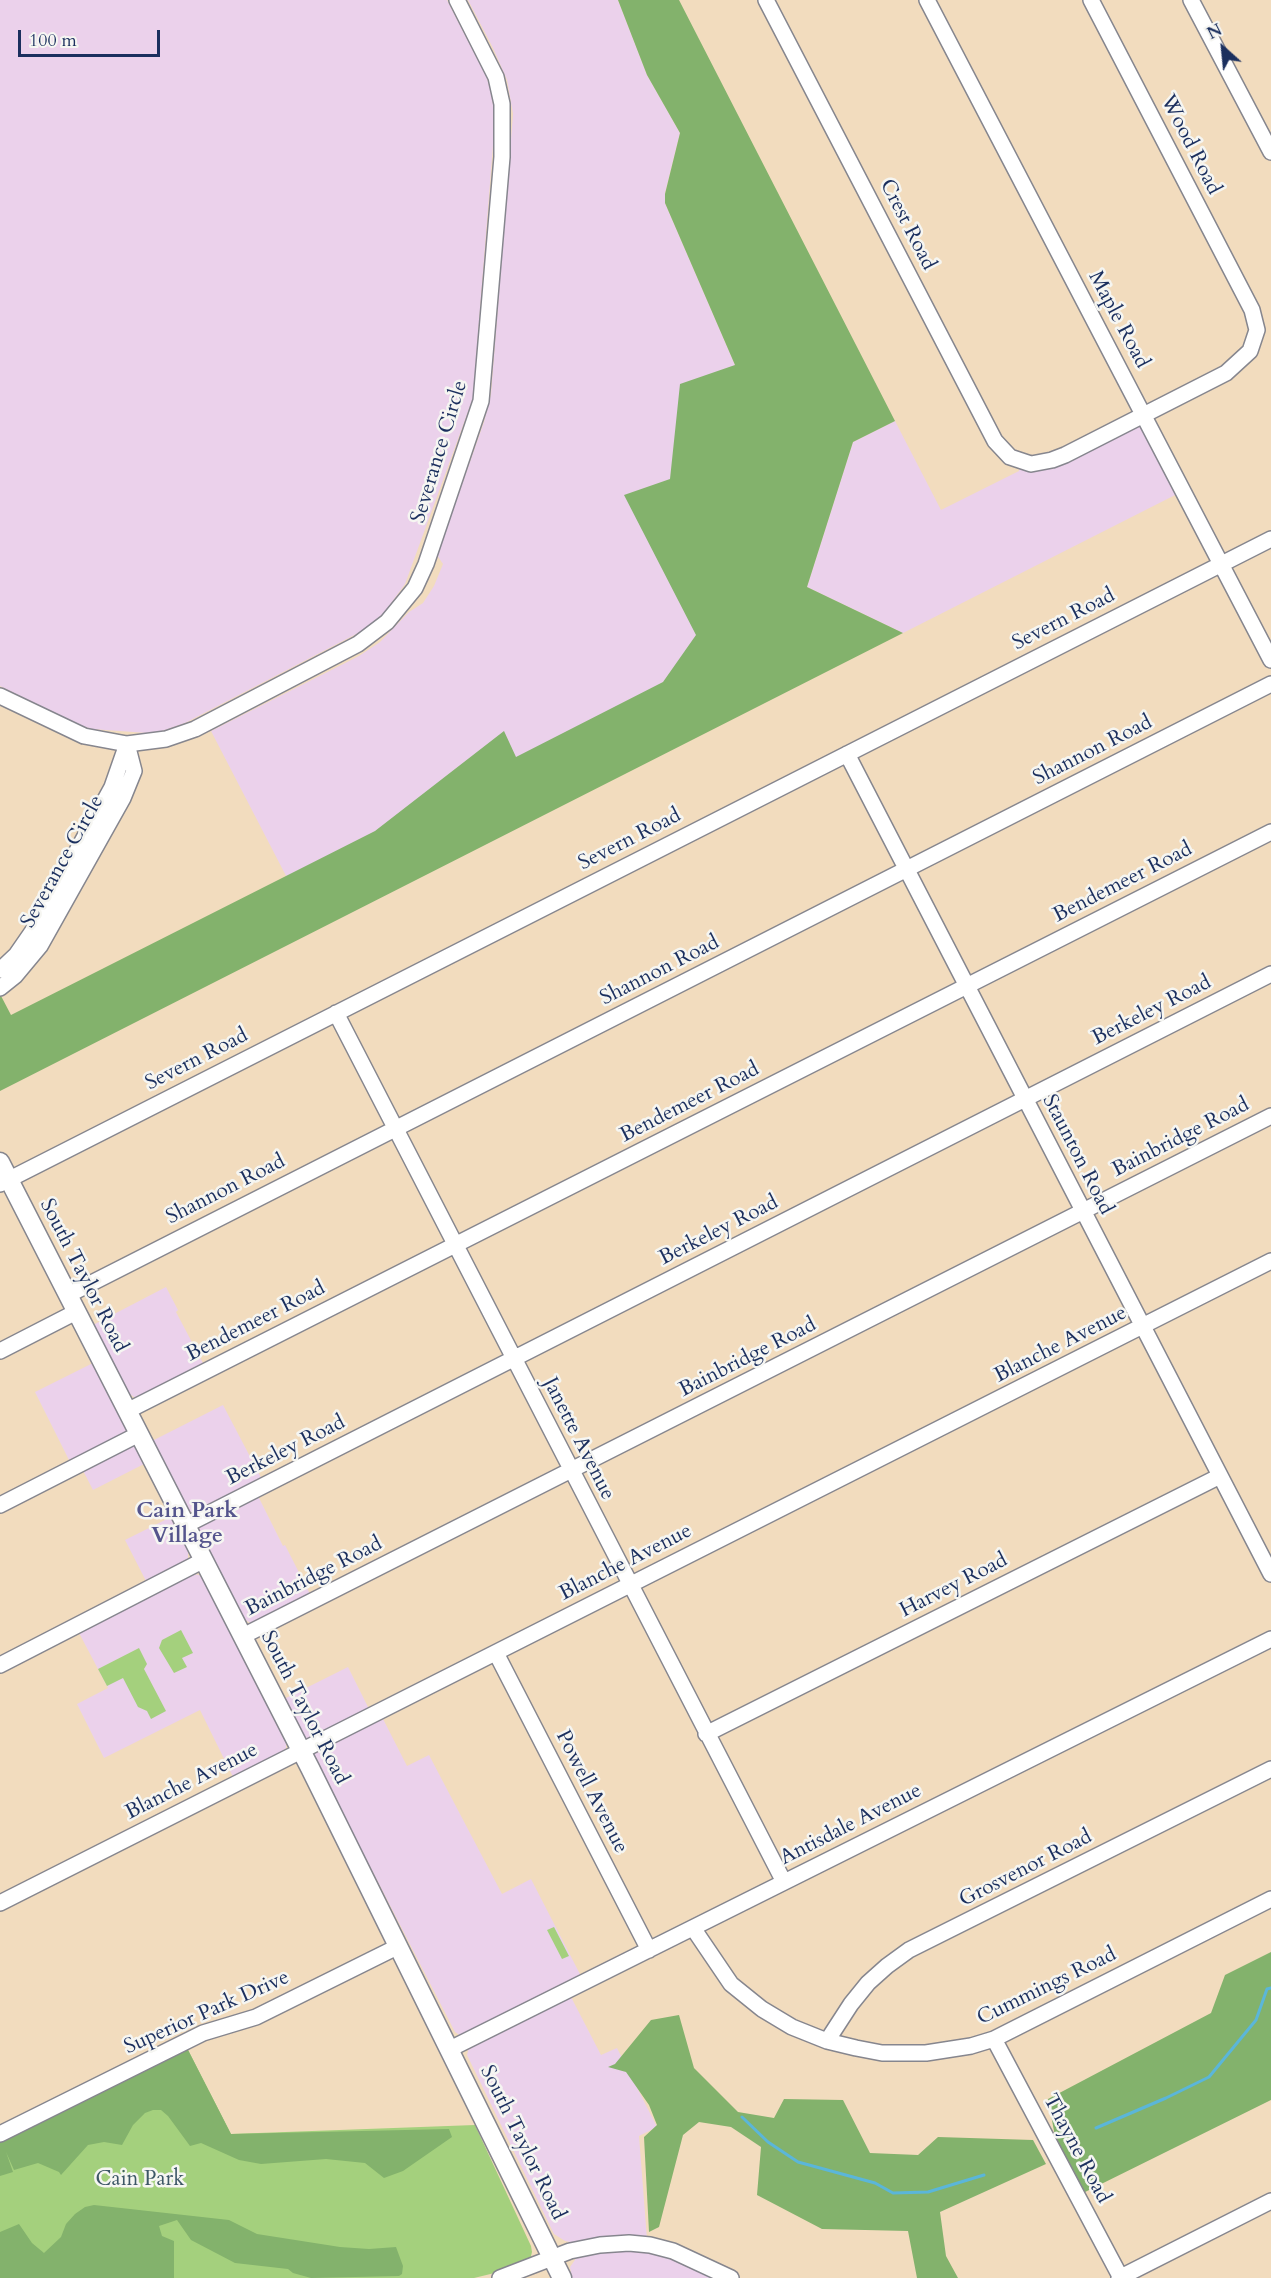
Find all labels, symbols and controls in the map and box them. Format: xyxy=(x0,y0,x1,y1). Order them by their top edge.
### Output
scale bar xyxy=(21,18,164,56)
north arrow xyxy=(1193,18,1253,78)
text: N xyxy=(1204,19,1226,45)
text: 100 m xyxy=(29,28,77,53)
street label: Wood Road xyxy=(1154,91,1226,199)
street label: Crest Road xyxy=(873,175,941,275)
street label: Maple Road xyxy=(1082,267,1154,373)
street label: Severance Circle xyxy=(406,378,474,526)
street label: Severn Road xyxy=(1009,583,1119,657)
street label: Shannon Road xyxy=(1029,710,1157,792)
street label: Severance Circle xyxy=(16,791,110,933)
street label: Severn Road xyxy=(575,803,685,877)
street label: Bendemeer Road xyxy=(1049,837,1197,929)
street label: Shannon Road xyxy=(596,930,724,1012)
street label: Berkeley Road xyxy=(1088,970,1216,1052)
street label: Severn Road xyxy=(142,1023,252,1097)
street label: Bendemeer Road xyxy=(616,1057,764,1149)
street label: Staunton Road xyxy=(1036,1091,1118,1219)
street label: Bainbridge Road xyxy=(1108,1093,1254,1183)
street label: Shannon Road xyxy=(162,1149,290,1231)
street label: Berkeley Road xyxy=(655,1190,783,1272)
street label: South Taylor Road xyxy=(33,1195,133,1357)
street label: Bendemeer Road xyxy=(182,1276,330,1368)
street label: Blanche Avenue xyxy=(991,1301,1131,1389)
street label: Bainbridge Road xyxy=(675,1313,821,1403)
street label: Janette Avenue xyxy=(536,1373,620,1505)
street label: Berkeley Road xyxy=(222,1410,350,1492)
district label: Cain Park Village xyxy=(136,1499,238,1550)
street label: Blanche Avenue xyxy=(556,1519,696,1607)
street label: Bainbridge Road xyxy=(241,1532,387,1622)
street label: Harvey Road xyxy=(896,1548,1012,1624)
street label: South Taylor Road xyxy=(254,1627,354,1789)
street label: Powell Avenue xyxy=(549,1726,633,1858)
street label: Blanche Avenue xyxy=(122,1738,262,1826)
street label: Antisdale Avenue xyxy=(776,1779,926,1871)
street label: Grosvenor Road xyxy=(955,1825,1097,1913)
street label: Cummings Road xyxy=(973,1942,1121,2032)
street label: Superior Park Drive xyxy=(121,1965,293,2061)
street label: South Taylor Road xyxy=(474,2062,570,2224)
street label: Thayne Road xyxy=(1037,2090,1115,2208)
park label: Cain Park xyxy=(95,2167,185,2193)

